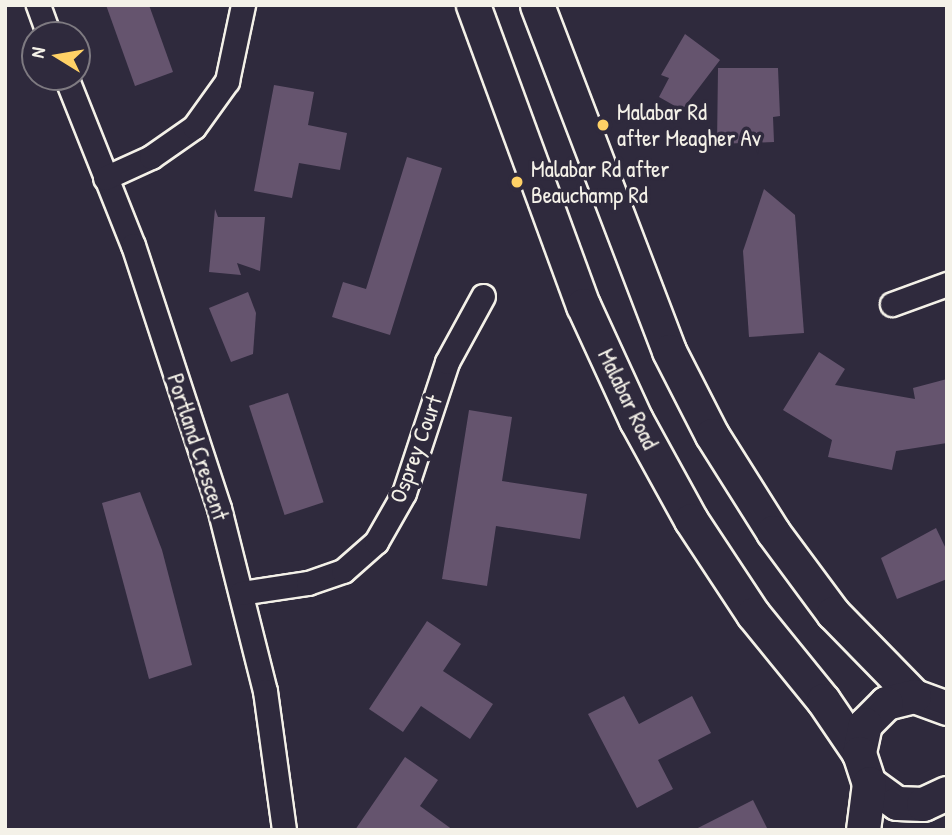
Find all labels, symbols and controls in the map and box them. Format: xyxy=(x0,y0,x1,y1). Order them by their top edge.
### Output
north arrow xyxy=(21,21,91,91)
text: N xyxy=(24,45,51,60)
place label: Malabar Rd after Meagher Av xyxy=(617,98,761,152)
marker: Malabar Rd after Meagher Av xyxy=(595,117,611,133)
place label: Malabar Rd after Beauchamp Rd xyxy=(531,155,669,209)
marker: Malabar Rd after Beauchamp Rd xyxy=(509,174,525,190)
street label: Malabar Road xyxy=(592,344,664,454)
street label: Portland Crescent xyxy=(161,370,235,524)
street label: Osprey Court xyxy=(384,391,448,507)

